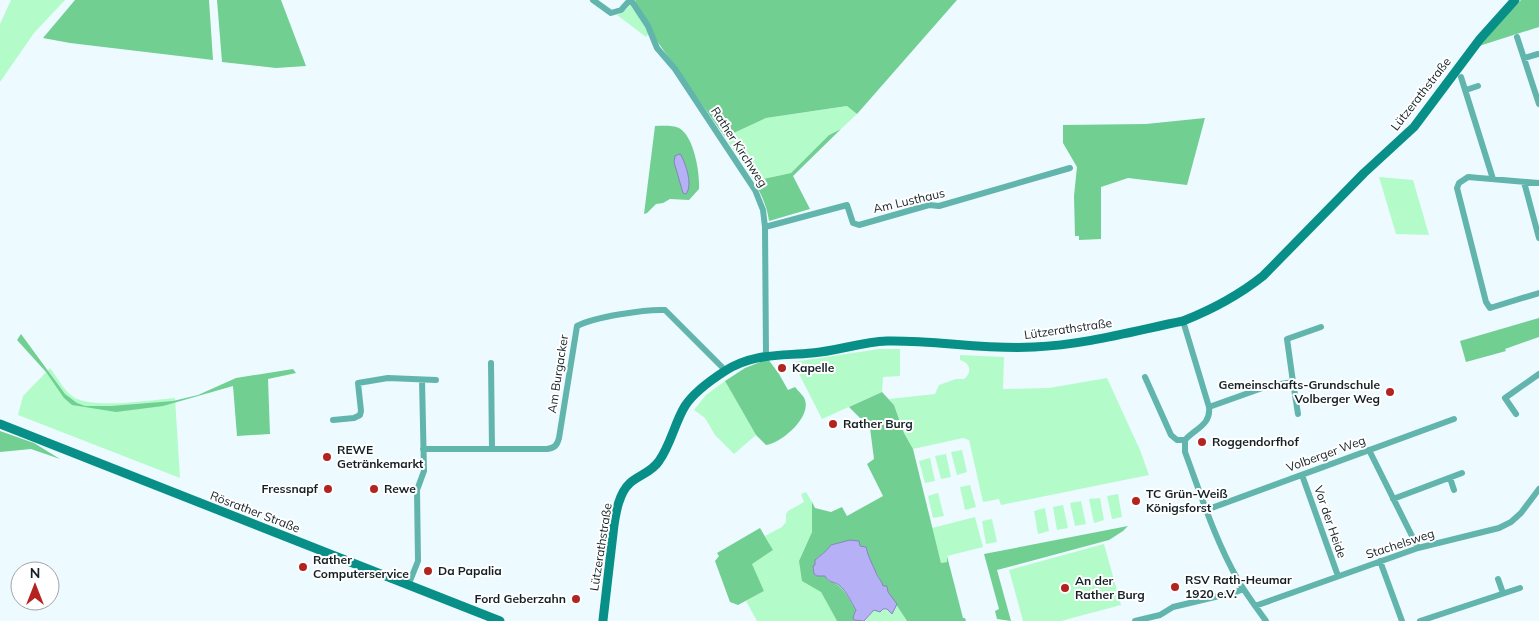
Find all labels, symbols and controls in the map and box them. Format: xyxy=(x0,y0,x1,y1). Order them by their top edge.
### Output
street label: Lützerathstraße xyxy=(1387,54,1454,133)
street label: Rather Kirchweg xyxy=(708,104,771,190)
street label: Am Lusthaus xyxy=(872,185,946,216)
street label: Lützerathstraße xyxy=(1023,315,1113,342)
street label: Am Burgacker xyxy=(544,333,571,414)
place label: Kapelle xyxy=(792,360,835,375)
marker: Kapelle xyxy=(776,362,788,374)
place label: Gemeinschafts-Grundschule Volberger Weg xyxy=(1219,377,1380,406)
marker: Gemeinschafts-Grundschule Volberger Weg xyxy=(1384,386,1396,398)
place label: Rather Burg xyxy=(843,416,913,431)
marker: Rather Burg xyxy=(827,418,839,430)
street label: Volberger Weg xyxy=(1284,432,1367,475)
place label: Roggendorfhof xyxy=(1212,434,1299,449)
marker: Roggendorfhof xyxy=(1196,436,1208,448)
place label: REWE Getränkemarkt xyxy=(337,442,424,471)
marker: REWE Getränkemarkt xyxy=(321,451,333,463)
place label: Fressnapf xyxy=(262,481,319,496)
place label: Rewe xyxy=(384,481,416,496)
marker: Fressnapf xyxy=(322,483,334,495)
marker: Rewe xyxy=(368,483,380,495)
street label: Vor der Heide xyxy=(1311,484,1350,560)
place label: TC Grün-Weiß Königsforst xyxy=(1146,486,1228,515)
street label: Rösrather Straße xyxy=(208,488,302,536)
marker: TC Grün-Weiß Königsforst xyxy=(1130,495,1142,507)
street label: Lützerathstraße xyxy=(586,502,615,592)
street label: Stachelsweg xyxy=(1364,525,1436,562)
place label: Rather Computerservice xyxy=(313,552,409,581)
north arrow xyxy=(10,561,60,611)
marker: Rather Computerservice xyxy=(297,561,309,573)
place label: Da Papalia xyxy=(438,563,502,578)
text: N xyxy=(30,564,40,582)
marker: Da Papalia xyxy=(422,565,434,577)
place label: RSV Rath-Heumar 1920 e.V. xyxy=(1185,572,1292,601)
place label: An der Rather Burg xyxy=(1075,573,1145,602)
marker: RSV Rath-Heumar 1920 e.V. xyxy=(1169,581,1181,593)
marker: An der Rather Burg xyxy=(1059,582,1071,594)
place label: Ford Geberzahn xyxy=(474,591,566,606)
marker: Ford Geberzahn xyxy=(570,593,582,605)

